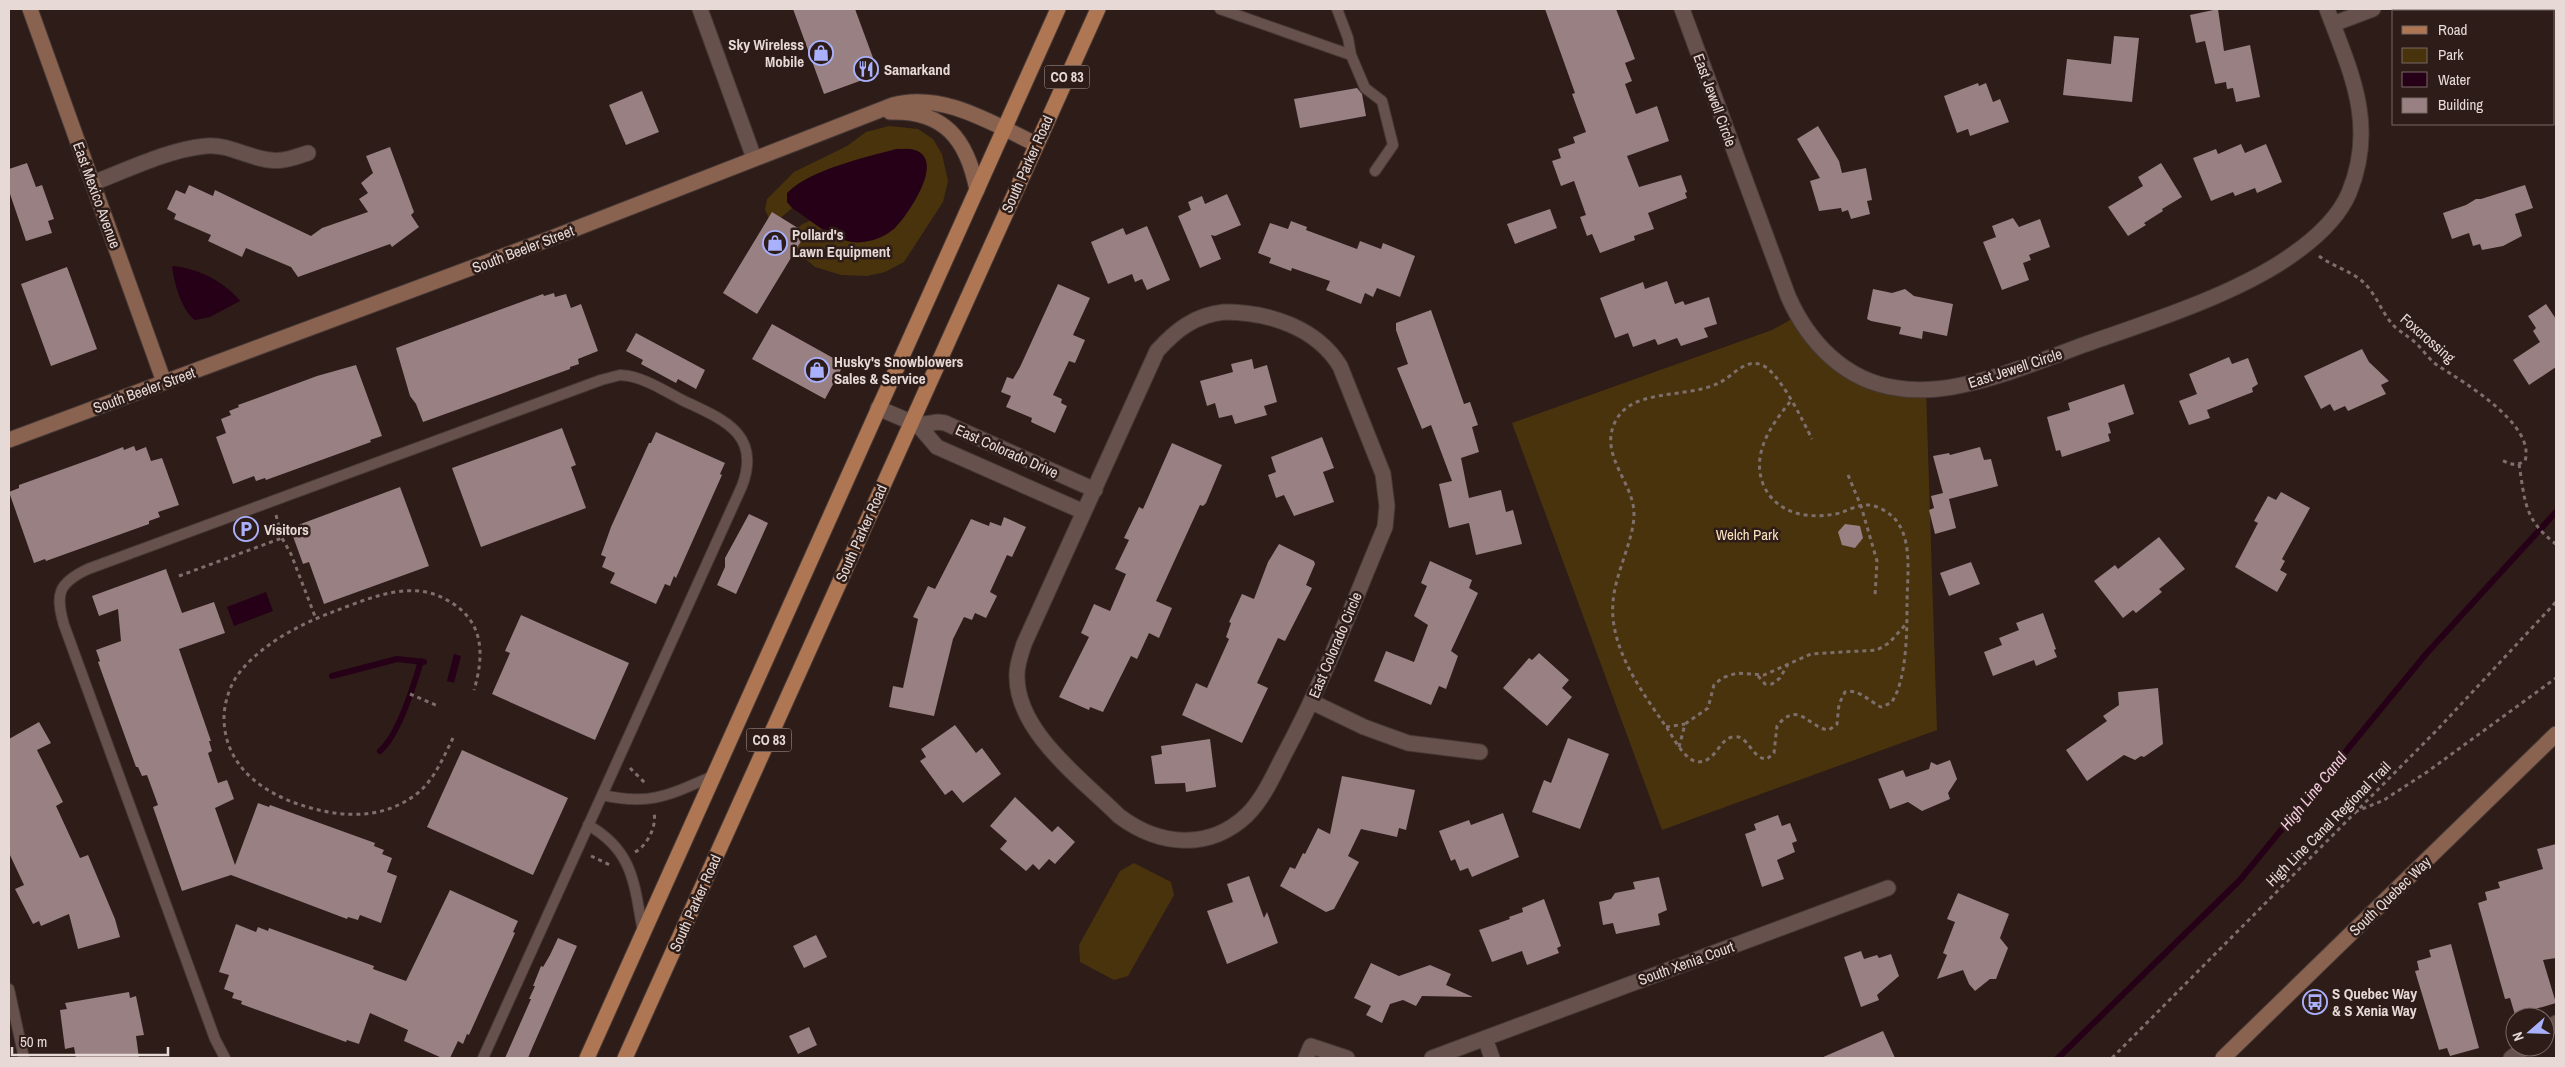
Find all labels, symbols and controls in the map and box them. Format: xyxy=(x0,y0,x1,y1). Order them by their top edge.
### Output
legend xyxy=(2392,10,2555,125)
text: Road xyxy=(2438,19,2467,40)
place label: Sky Wireless Mobile xyxy=(728,34,804,72)
shop icon: Sky Wireless Mobile xyxy=(808,40,834,66)
text: Park xyxy=(2438,44,2464,65)
street label: East Jewell Circle xyxy=(1688,50,1742,150)
restaurant icon: Samarkand xyxy=(853,56,879,82)
place label: Samarkand xyxy=(884,59,950,80)
road number: CO 83 xyxy=(1044,66,1090,88)
text: Water xyxy=(2438,69,2470,90)
text: Building xyxy=(2438,94,2483,115)
street label: South Parker Road xyxy=(996,112,1058,216)
street label: East Mexico Avenue xyxy=(68,139,126,251)
street label: South Beeler Street xyxy=(469,220,577,278)
place label: Pollard's Lawn Equipment xyxy=(792,224,890,262)
shop icon: Pollard's Lawn Equipment xyxy=(762,230,788,256)
street label: Foxcrossing xyxy=(2396,308,2460,368)
street label: East Jewell Circle xyxy=(1965,343,2065,393)
place label: Husky's Snowblowers Sales & Service xyxy=(834,351,964,389)
shop icon: Husky's Snowblowers Sales & Service xyxy=(804,357,830,383)
street label: South Beeler Street xyxy=(90,362,199,418)
street label: East Colorado Drive xyxy=(952,419,1062,483)
street label: South Parker Road xyxy=(830,481,892,585)
parking icon: Visitors xyxy=(233,516,259,542)
place label: Visitors xyxy=(264,519,309,540)
park label: Welch Park xyxy=(1716,524,1779,545)
street label: East Colorado Circle xyxy=(1303,589,1367,701)
road number: CO 83 xyxy=(746,728,792,752)
water label: High Line Canal xyxy=(2275,746,2352,835)
street label: High Line Canal Regional Trail xyxy=(2261,757,2395,891)
street label: South Parker Road xyxy=(664,851,726,955)
street label: South Quebec Way xyxy=(2345,851,2436,940)
street label: South Xenia Court xyxy=(1635,936,1738,990)
place label: S Quebec Way & S Xenia Way xyxy=(2332,983,2417,1021)
bus stop icon: S Quebec Way & S Xenia Way xyxy=(2302,989,2328,1015)
north arrow xyxy=(2505,1007,2555,1057)
scale bar xyxy=(12,1024,169,1056)
text: N xyxy=(2508,1029,2528,1043)
text: 50 m xyxy=(20,1031,47,1052)

